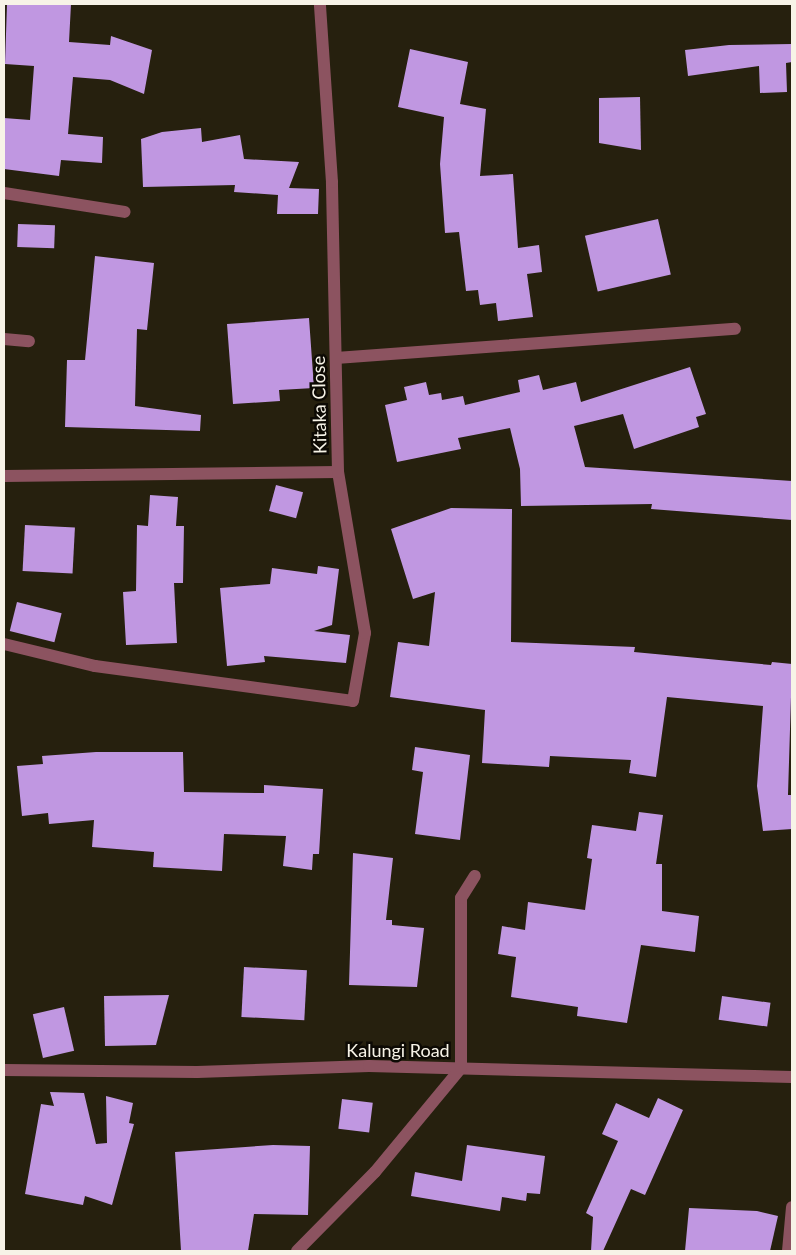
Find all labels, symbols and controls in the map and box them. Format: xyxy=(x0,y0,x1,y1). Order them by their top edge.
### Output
street label: Kitaka Close xyxy=(307,356,331,454)
street label: Kalungi Road xyxy=(346,1039,450,1061)

